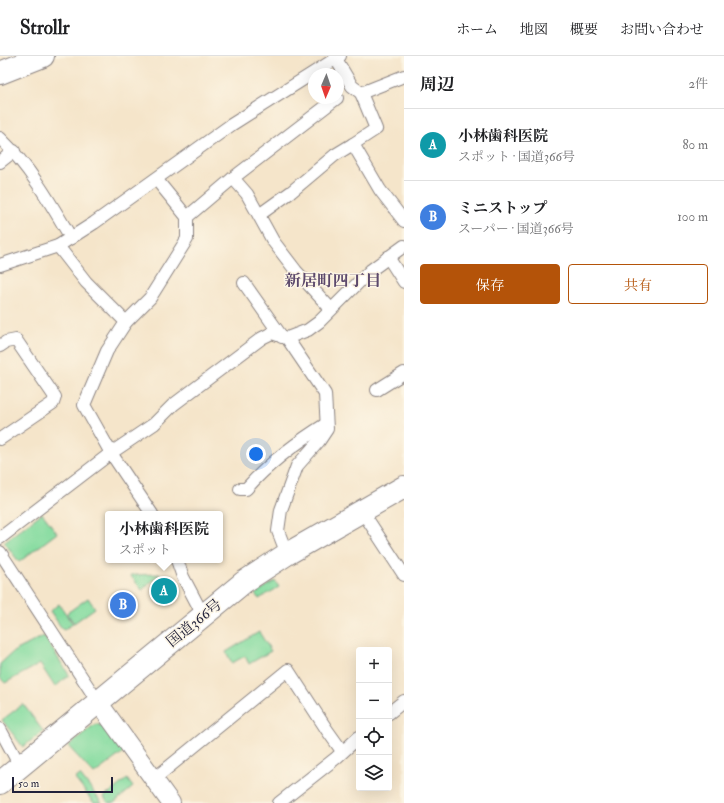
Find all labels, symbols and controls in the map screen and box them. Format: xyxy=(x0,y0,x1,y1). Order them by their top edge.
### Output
text: Strollr xyxy=(20,16,70,40)
text: ホーム xyxy=(456,21,498,38)
text: 地図 xyxy=(520,21,548,38)
text: 概要 xyxy=(570,21,598,38)
text: お問い合わせ xyxy=(620,21,704,38)
north arrow xyxy=(308,68,344,104)
text: 周辺 xyxy=(420,74,454,95)
text: 2件 xyxy=(688,76,708,92)
text: 小林歯科医院 xyxy=(458,127,548,146)
text: A xyxy=(429,137,437,153)
text: 80 m xyxy=(682,137,708,153)
text: スポット · 国道366号 xyxy=(458,149,575,165)
text: ミニストップ xyxy=(458,199,548,218)
text: B xyxy=(429,209,437,225)
text: 100 m xyxy=(677,209,708,225)
text: スーパー · 国道366号 xyxy=(458,221,574,237)
button: 保存 xyxy=(420,264,560,304)
button: 共有 xyxy=(568,264,708,304)
district label: 新居町四丁目 xyxy=(284,271,381,291)
your location xyxy=(246,444,266,464)
popup xyxy=(105,511,223,563)
text: 小林歯科医院 xyxy=(119,520,209,539)
text: スポット xyxy=(119,542,171,558)
pin: A xyxy=(151,576,177,606)
pin: B xyxy=(110,590,136,620)
street label: 国道366号 xyxy=(163,595,226,651)
map controls xyxy=(356,647,392,791)
button: + xyxy=(356,647,392,683)
button: − xyxy=(356,683,392,719)
button: locate xyxy=(356,719,392,755)
button: layers xyxy=(356,755,392,791)
scale bar xyxy=(12,775,113,794)
text: 50 m xyxy=(18,777,39,790)

